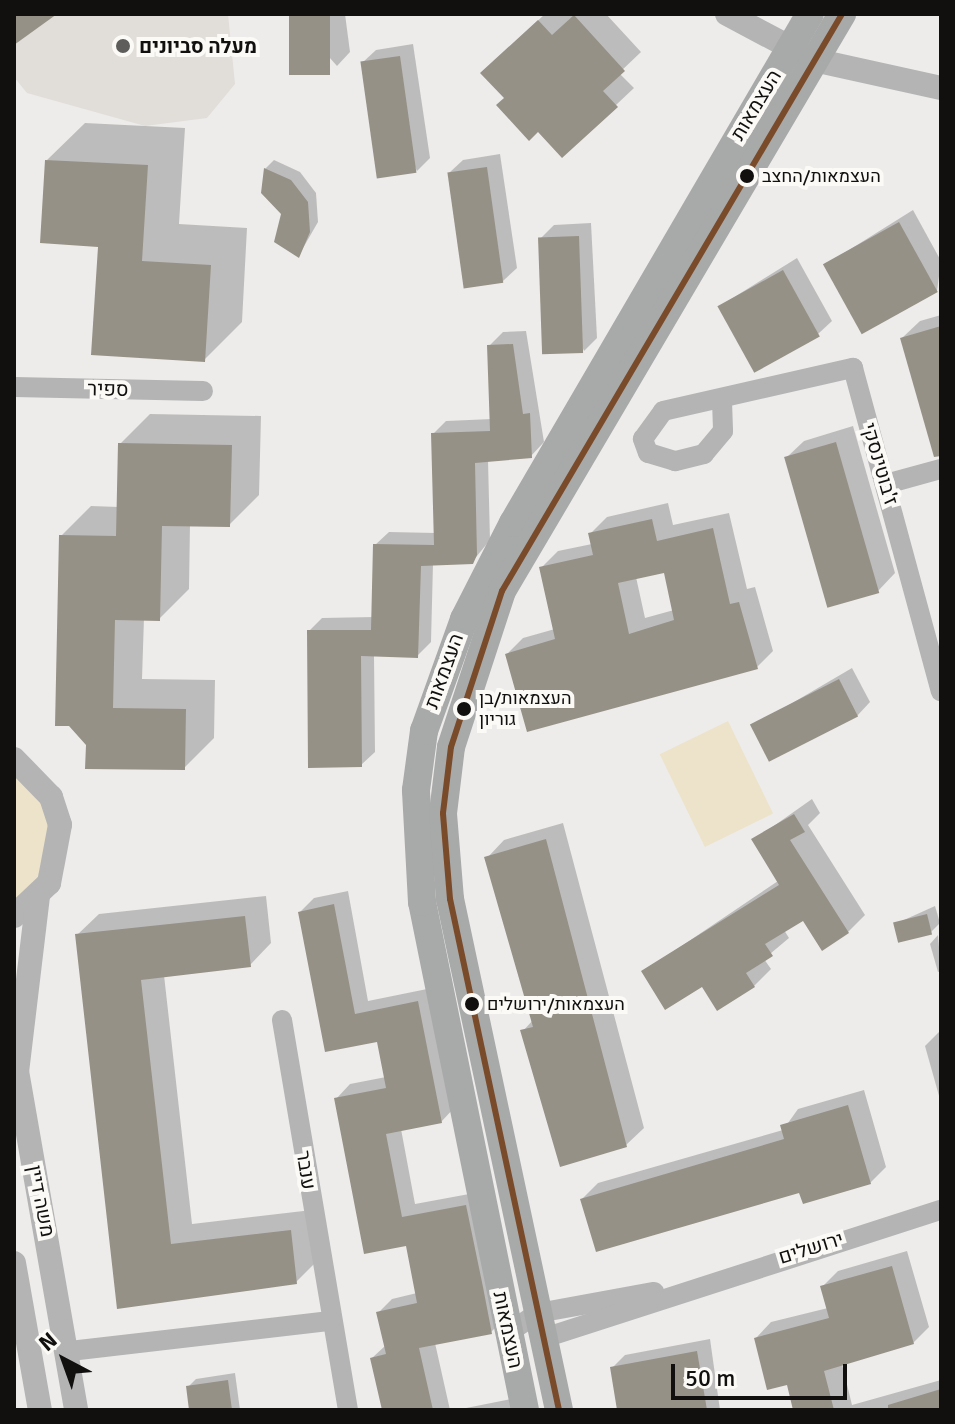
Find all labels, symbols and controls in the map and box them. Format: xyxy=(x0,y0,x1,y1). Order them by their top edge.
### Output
place label: מעלה סביונים xyxy=(139,34,257,58)
marker: מעלה סביונים xyxy=(114,37,132,55)
street label: העצמאות xyxy=(726,65,786,145)
place label: העצמאות/החצב xyxy=(762,165,881,187)
marker: העצמאות/החצב xyxy=(739,168,755,184)
street label: ספיר xyxy=(87,377,129,401)
street label: ז'בוטינסקי xyxy=(857,420,903,508)
street label: העצמאות xyxy=(419,630,469,712)
place label: העצמאות/בן גוריון xyxy=(479,688,572,730)
marker: העצמאות/בן גוריון xyxy=(456,701,472,717)
place label: העצמאות/ירושלים xyxy=(487,993,625,1015)
marker: העצמאות/ירושלים xyxy=(464,996,480,1012)
street label: ענבר xyxy=(291,1149,321,1191)
street label: משה דיין xyxy=(22,1163,60,1239)
street label: ירושלים xyxy=(776,1227,846,1269)
street label: העצמאות xyxy=(488,1289,528,1371)
north arrow xyxy=(24,1320,104,1400)
text: N xyxy=(33,1326,63,1357)
scale bar xyxy=(675,1348,851,1398)
text: 50 m xyxy=(685,1363,735,1393)

